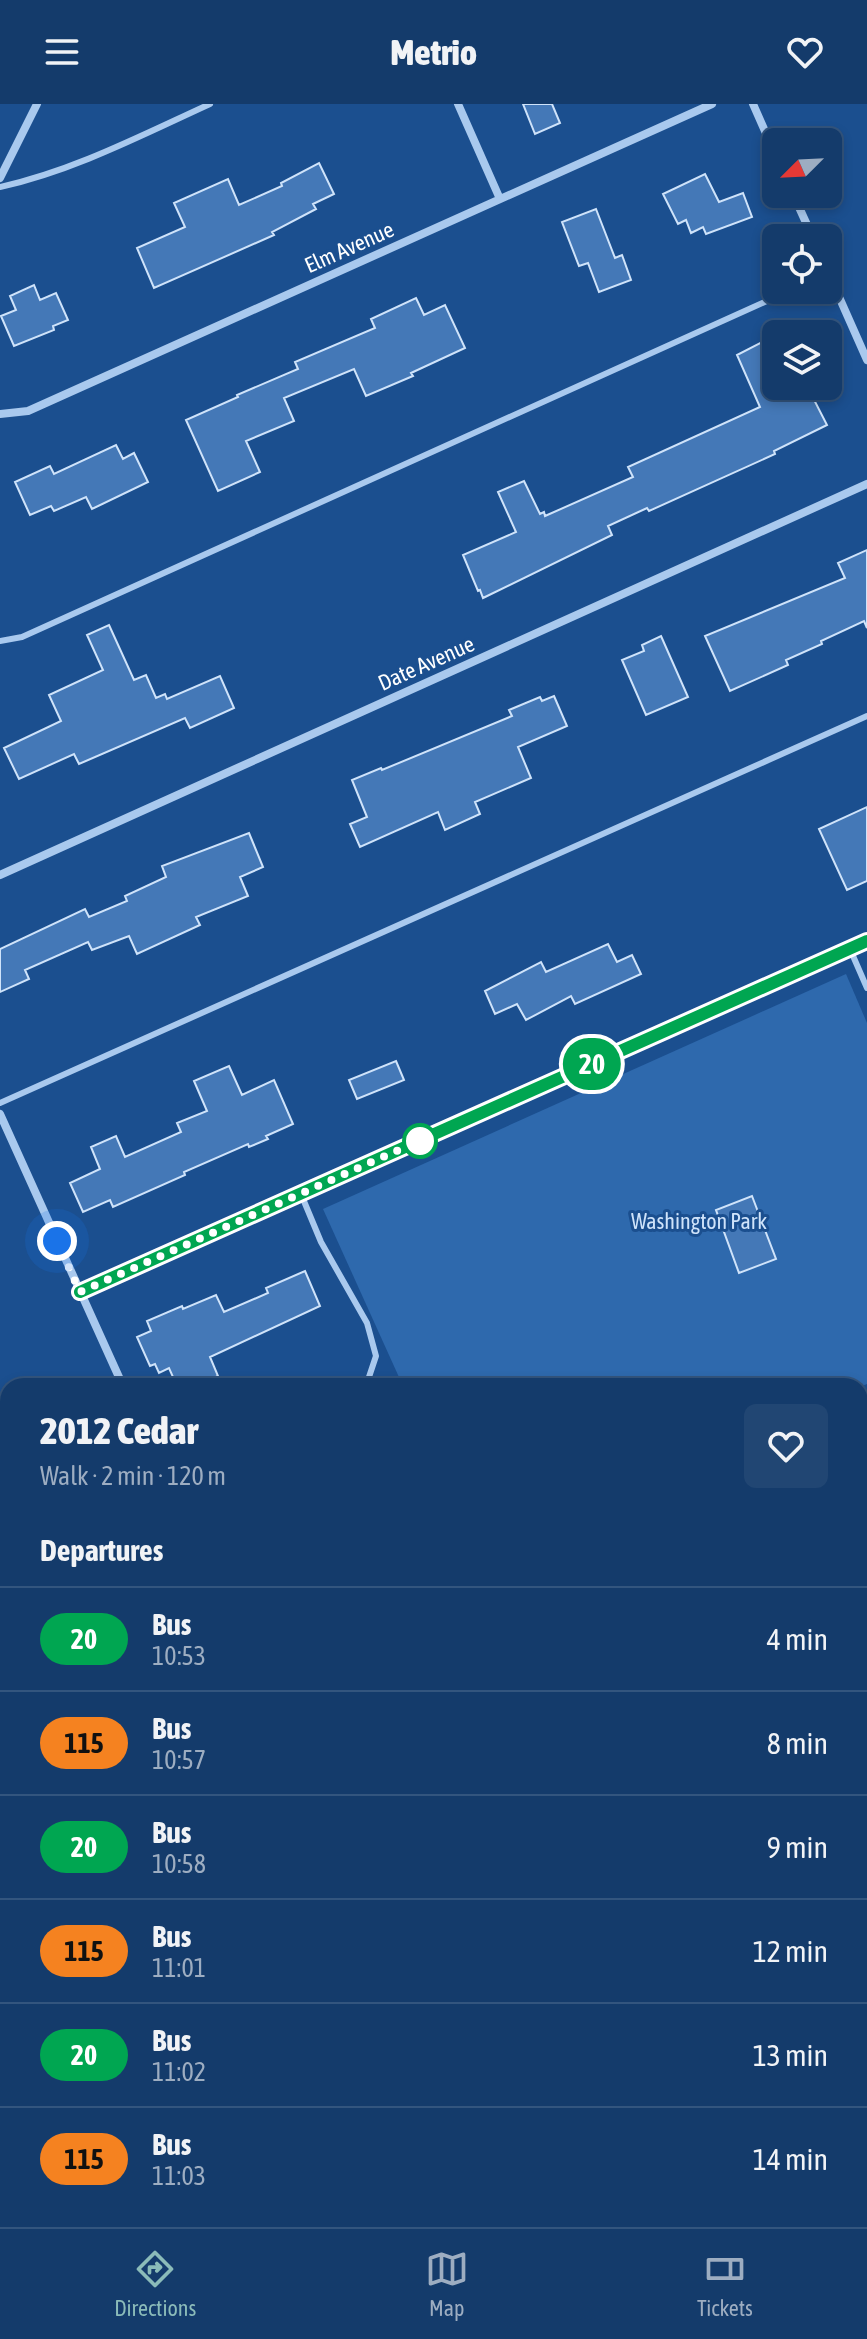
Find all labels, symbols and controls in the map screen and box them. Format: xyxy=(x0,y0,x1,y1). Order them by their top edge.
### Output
icon: menu xyxy=(40,30,84,74)
icon: heart xyxy=(783,30,827,74)
text: Metrio xyxy=(390,31,477,73)
north arrow xyxy=(762,128,842,208)
map controls xyxy=(762,128,842,400)
street label: Elm Avenue xyxy=(300,216,398,278)
button: locate xyxy=(762,224,842,304)
button: layers xyxy=(762,320,842,400)
street label: Date Avenue xyxy=(374,630,478,696)
line badge: 20 xyxy=(556,1038,628,1090)
text: 20 xyxy=(579,1048,605,1080)
unlabelled marker xyxy=(403,1124,437,1158)
park label: Washington Park xyxy=(631,1208,767,1234)
your location xyxy=(37,1221,77,1261)
button: heart xyxy=(744,1404,828,1488)
text: 2012 Cedar xyxy=(40,1409,198,1452)
text: Walk · 2 min · 120 m xyxy=(40,1461,226,1491)
text: Departures xyxy=(40,1533,163,1567)
text: Bus xyxy=(152,1607,191,1641)
text: 4 min xyxy=(767,1622,828,1656)
text: 20 xyxy=(71,1623,97,1655)
text: 10:53 xyxy=(152,1641,206,1671)
text: Bus xyxy=(152,1711,191,1745)
text: 8 min xyxy=(767,1726,828,1760)
text: 115 xyxy=(64,1727,104,1759)
text: 10:57 xyxy=(152,1745,206,1775)
text: Bus xyxy=(152,1815,191,1849)
text: 9 min xyxy=(767,1830,828,1864)
text: 20 xyxy=(71,1831,97,1863)
text: 10:58 xyxy=(152,1849,206,1879)
text: Bus xyxy=(152,1919,191,1953)
text: 12 min xyxy=(753,1934,828,1968)
text: 115 xyxy=(64,1935,104,1967)
text: 11:01 xyxy=(152,1953,206,1983)
text: Bus xyxy=(152,2023,191,2057)
text: 13 min xyxy=(753,2038,828,2072)
text: 20 xyxy=(71,2039,97,2071)
text: 11:02 xyxy=(152,2057,206,2087)
text: Bus xyxy=(152,2127,191,2161)
text: 14 min xyxy=(753,2142,828,2176)
text: 115 xyxy=(64,2143,104,2175)
text: 11:03 xyxy=(152,2161,206,2191)
tab: Directions xyxy=(114,2247,196,2321)
tab: Map xyxy=(425,2247,469,2321)
tab: Tickets xyxy=(697,2247,753,2321)

